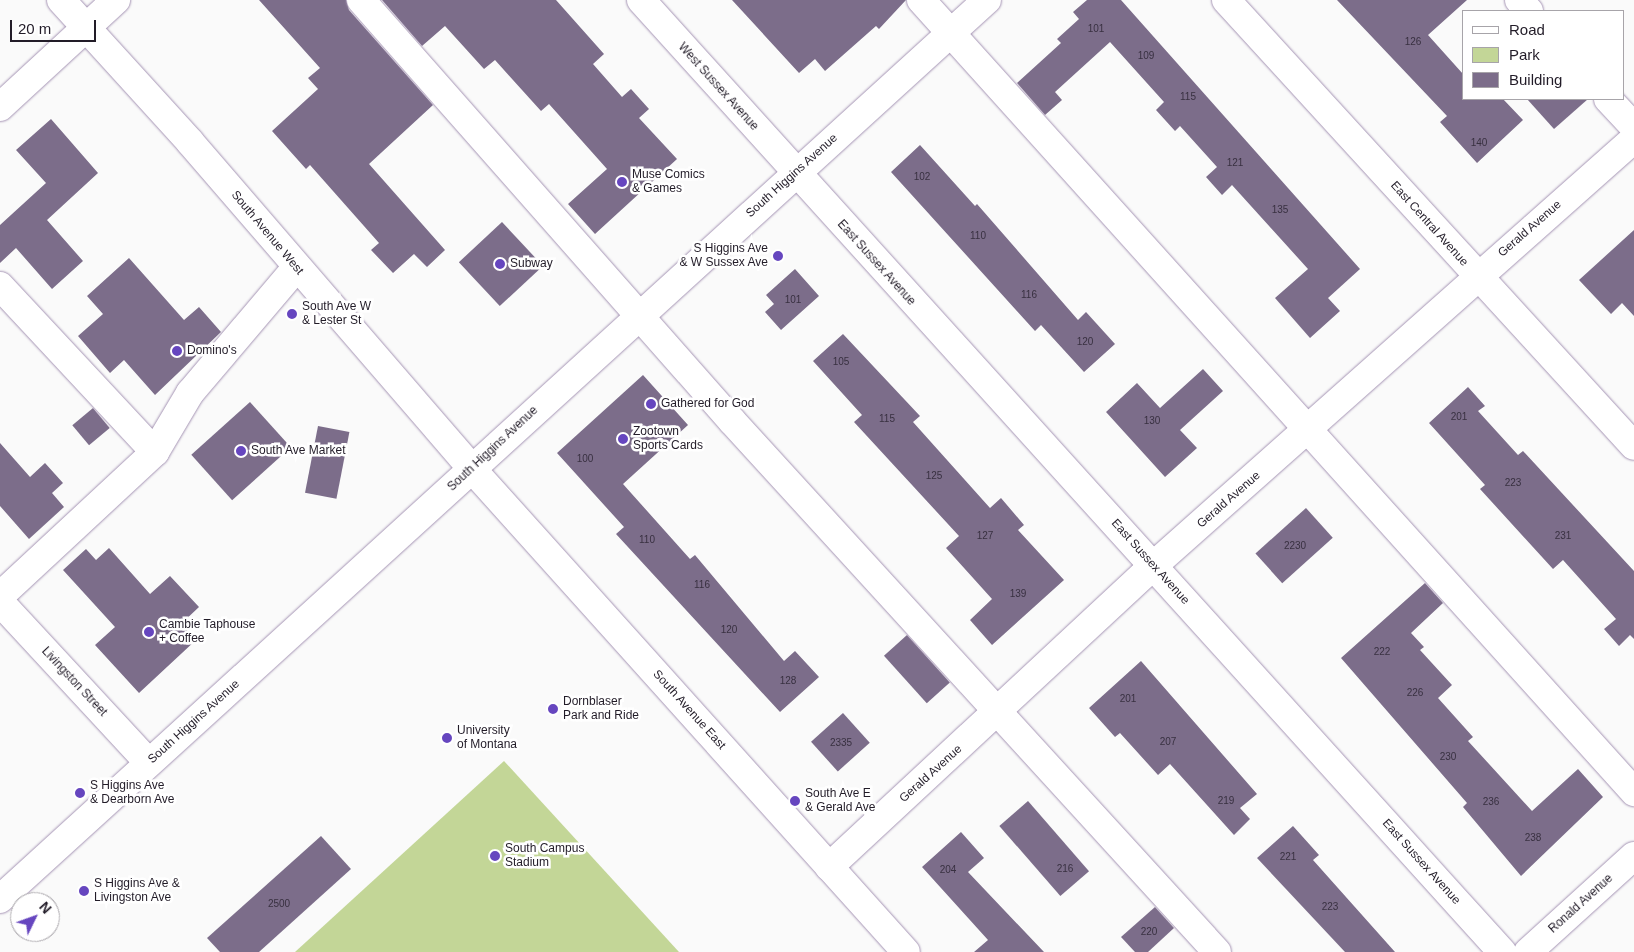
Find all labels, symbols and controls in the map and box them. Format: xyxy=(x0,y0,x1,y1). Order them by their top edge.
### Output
scale bar xyxy=(12,10,99,42)
legend xyxy=(1462,10,1624,100)
text: 20 m xyxy=(18,20,51,37)
text: Road xyxy=(1509,21,1545,38)
house number: 101 xyxy=(1088,23,1104,35)
house number: 126 xyxy=(1405,36,1421,48)
street label: West Sussex Avenue xyxy=(675,40,761,134)
text: Park xyxy=(1509,46,1540,63)
house number: 109 xyxy=(1138,50,1154,62)
text: Building xyxy=(1509,71,1562,88)
house number: 115 xyxy=(1180,91,1196,103)
street label: South Higgins Avenue xyxy=(743,131,841,221)
house number: 140 xyxy=(1471,137,1487,149)
house number: 121 xyxy=(1227,157,1243,169)
place label: Muse Comics & Games xyxy=(632,168,705,196)
house number: 102 xyxy=(914,171,930,183)
marker: Muse Comics & Games xyxy=(616,176,628,188)
street label: East Central Avenue xyxy=(1387,178,1471,270)
street label: South Avenue West xyxy=(228,188,306,278)
street label: Gerald Avenue xyxy=(1495,197,1565,261)
house number: 135 xyxy=(1272,204,1288,216)
street label: East Sussex Avenue xyxy=(834,217,918,309)
house number: 110 xyxy=(970,230,986,242)
place label: S Higgins Ave & W Sussex Ave xyxy=(679,242,768,270)
marker: S Higgins Ave & W Sussex Ave xyxy=(772,250,784,262)
place label: Subway xyxy=(510,257,553,271)
marker: Subway xyxy=(494,258,506,270)
house number: 116 xyxy=(1021,289,1037,301)
house number: 101 xyxy=(785,294,801,306)
place label: South Ave W & Lester St xyxy=(302,300,372,328)
marker: South Ave W & Lester St xyxy=(286,308,298,320)
house number: 120 xyxy=(1077,336,1093,348)
place label: Domino's xyxy=(187,344,237,358)
marker: Domino's xyxy=(171,345,183,357)
house number: 105 xyxy=(833,356,849,368)
place label: Gathered for God xyxy=(661,397,754,411)
marker: Gathered for God xyxy=(645,398,657,410)
street label: South Higgins Avenue xyxy=(445,403,541,495)
house number: 201 xyxy=(1451,411,1467,423)
house number: 115 xyxy=(879,413,895,425)
house number: 130 xyxy=(1144,415,1160,427)
place label: Zootown Sports Cards xyxy=(633,425,703,453)
marker: Zootown Sports Cards xyxy=(617,433,629,445)
place label: South Ave Market xyxy=(251,444,346,458)
marker: South Ave Market xyxy=(235,445,247,457)
house number: 100 xyxy=(577,453,593,465)
street label: Gerald Avenue xyxy=(1194,468,1264,532)
house number: 125 xyxy=(926,470,942,482)
house number: 223 xyxy=(1505,477,1521,489)
street label: East Sussex Avenue xyxy=(1108,516,1192,608)
house number: 127 xyxy=(977,530,993,542)
house number: 231 xyxy=(1555,530,1571,542)
house number: 110 xyxy=(639,534,655,546)
house number: 2230 xyxy=(1284,540,1306,552)
house number: 116 xyxy=(694,579,710,591)
house number: 139 xyxy=(1010,588,1026,600)
place label: Cambie Taphouse + Coffee xyxy=(159,618,256,646)
house number: 120 xyxy=(721,624,737,636)
marker: Cambie Taphouse + Coffee xyxy=(143,626,155,638)
street label: Livingston Street xyxy=(38,644,110,720)
house number: 222 xyxy=(1374,646,1390,658)
street label: South Avenue East xyxy=(649,667,729,753)
house number: 128 xyxy=(780,675,796,687)
street label: South Higgins Avenue xyxy=(145,677,243,767)
house number: 226 xyxy=(1407,687,1423,699)
house number: 201 xyxy=(1120,693,1136,705)
place label: Dornblaser Park and Ride xyxy=(563,695,639,723)
marker: Dornblaser Park and Ride xyxy=(547,703,559,715)
place label: University of Montana xyxy=(457,724,517,752)
marker: University of Montana xyxy=(441,732,453,744)
house number: 207 xyxy=(1160,736,1176,748)
house number: 2335 xyxy=(830,737,852,749)
street label: Gerald Avenue xyxy=(897,742,965,806)
house number: 230 xyxy=(1440,751,1456,763)
place label: S Higgins Ave & Dearborn Ave xyxy=(90,779,175,807)
marker: S Higgins Ave & Dearborn Ave xyxy=(74,787,86,799)
place label: South Ave E & Gerald Ave xyxy=(805,787,876,815)
marker: South Ave E & Gerald Ave xyxy=(789,795,801,807)
house number: 219 xyxy=(1218,795,1234,807)
house number: 236 xyxy=(1483,796,1499,808)
street label: East Sussex Avenue xyxy=(1379,816,1463,908)
house number: 238 xyxy=(1525,832,1541,844)
place label: South Campus Stadium xyxy=(505,842,584,870)
marker: South Campus Stadium xyxy=(489,850,501,862)
house number: 221 xyxy=(1280,851,1296,863)
house number: 216 xyxy=(1057,863,1073,875)
house number: 204 xyxy=(940,864,956,876)
street label: Ronald Avenue xyxy=(1546,871,1616,937)
place label: S Higgins Ave & Livingston Ave xyxy=(94,877,180,905)
marker: S Higgins Ave & Livingston Ave xyxy=(78,885,90,897)
north arrow xyxy=(10,892,60,942)
house number: 2500 xyxy=(268,898,290,910)
text: N xyxy=(36,899,55,917)
house number: 223 xyxy=(1322,901,1338,913)
house number: 220 xyxy=(1141,926,1157,938)

